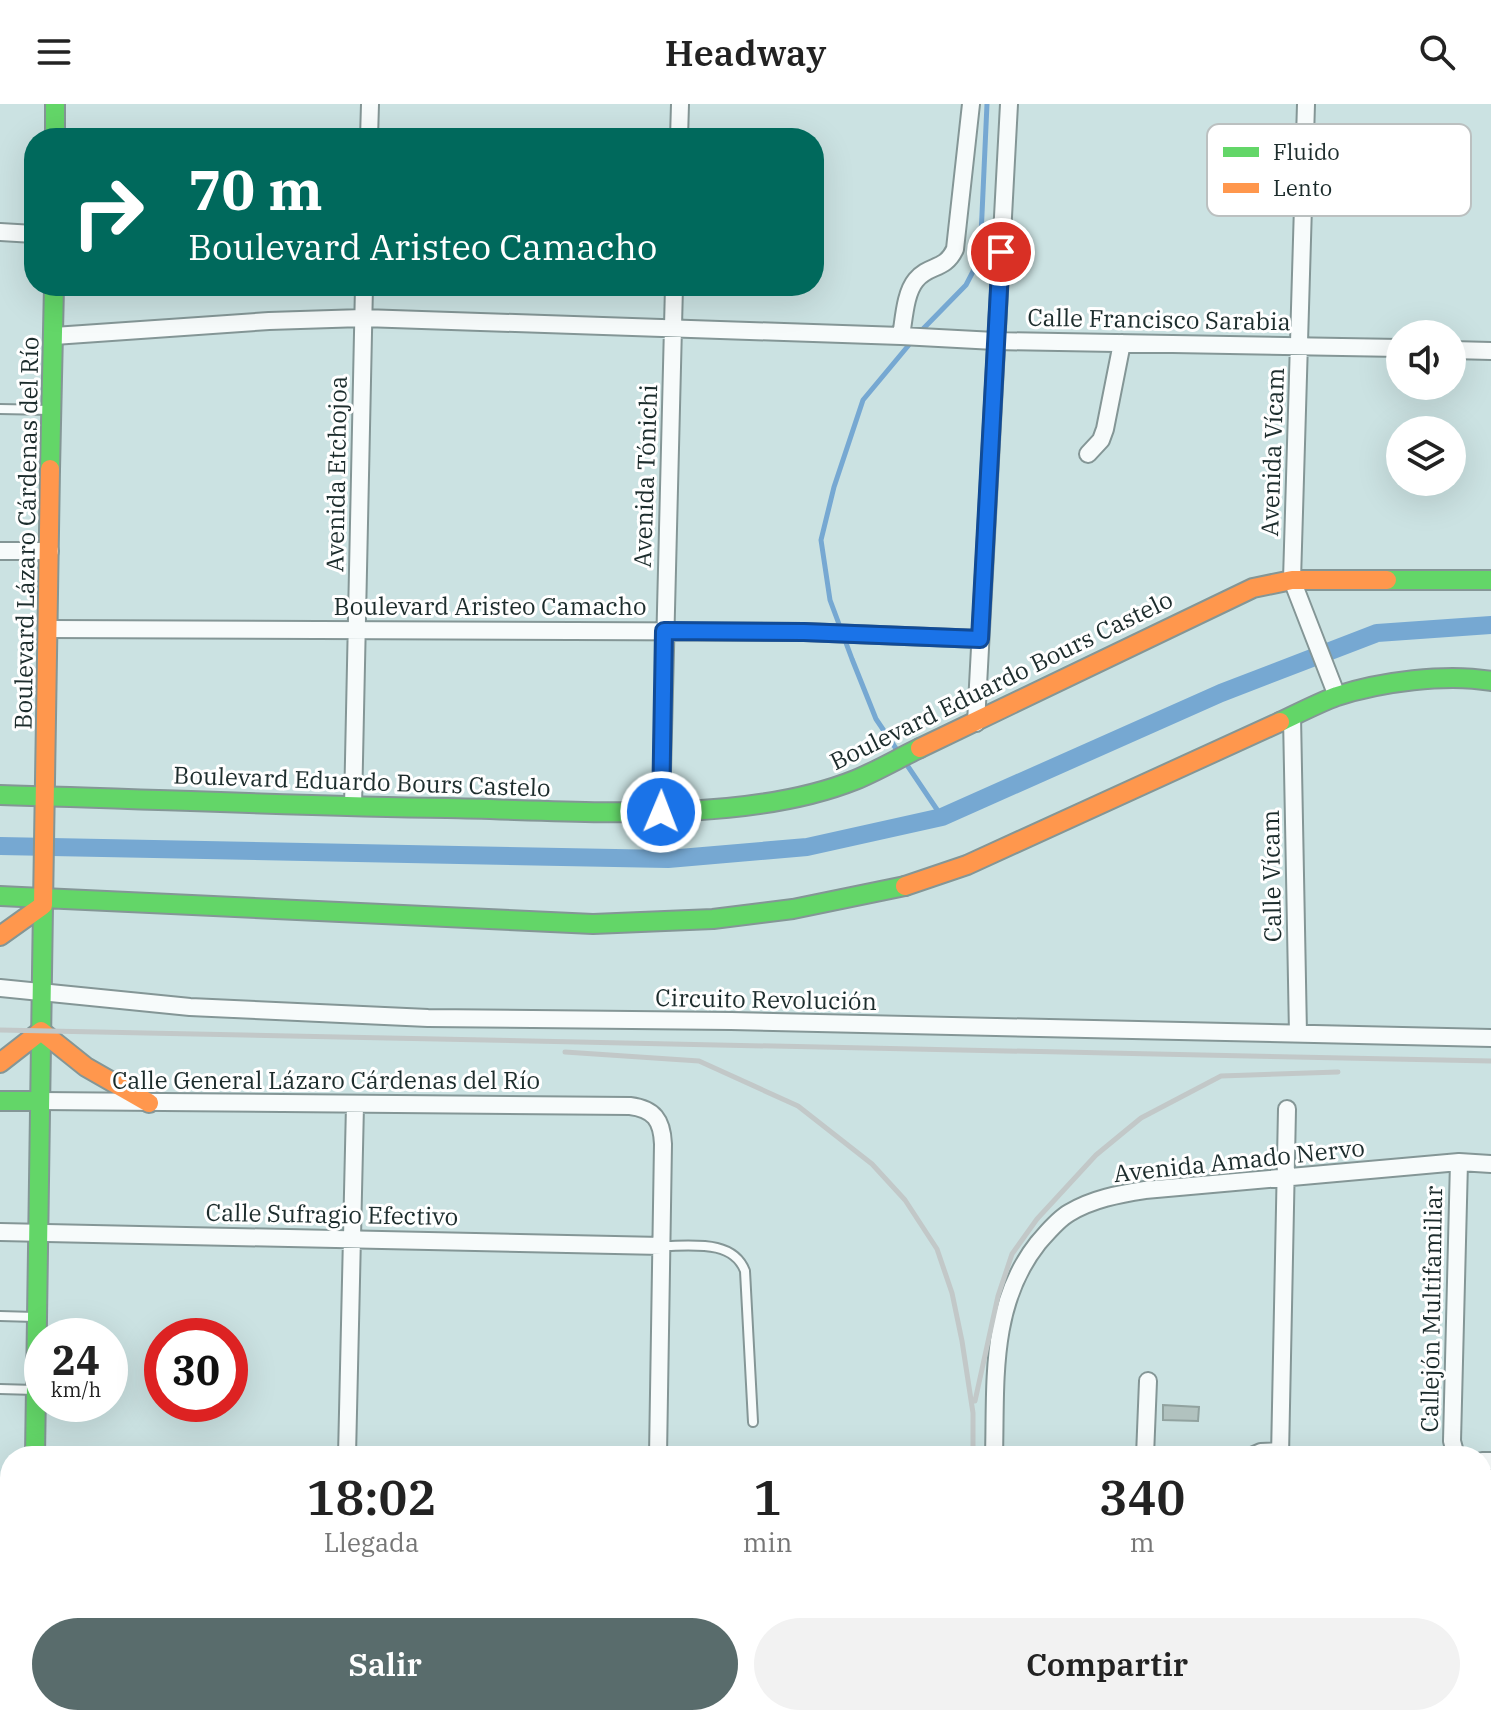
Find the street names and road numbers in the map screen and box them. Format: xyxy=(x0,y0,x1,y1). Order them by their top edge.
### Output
street label: Calle Francisco Sarabia xyxy=(1027,301,1291,337)
street label: Boulevard Lázaro Cárdenas del Río xyxy=(7,336,45,730)
street label: Avenida Vícam xyxy=(1253,367,1291,537)
street label: Avenida Etchojoa xyxy=(318,376,354,572)
street label: Avenida Tónichi xyxy=(626,384,664,568)
street label: Boulevard Eduardo Bours Castelo xyxy=(824,583,1178,777)
street label: Boulevard Aristeo Camacho xyxy=(334,590,646,622)
street label: Boulevard Eduardo Bours Castelo xyxy=(173,758,551,804)
street label: Calle Vícam xyxy=(1254,809,1288,943)
street label: Circuito Revolución xyxy=(655,981,877,1017)
street label: Calle General Lázaro Cárdenas del Río xyxy=(112,1064,540,1096)
street label: Avenida Amado Nervo xyxy=(1112,1131,1366,1189)
street label: Callejón Multifamiliar xyxy=(1413,1185,1449,1433)
street label: Calle Sufragio Efectivo xyxy=(205,1196,459,1232)

